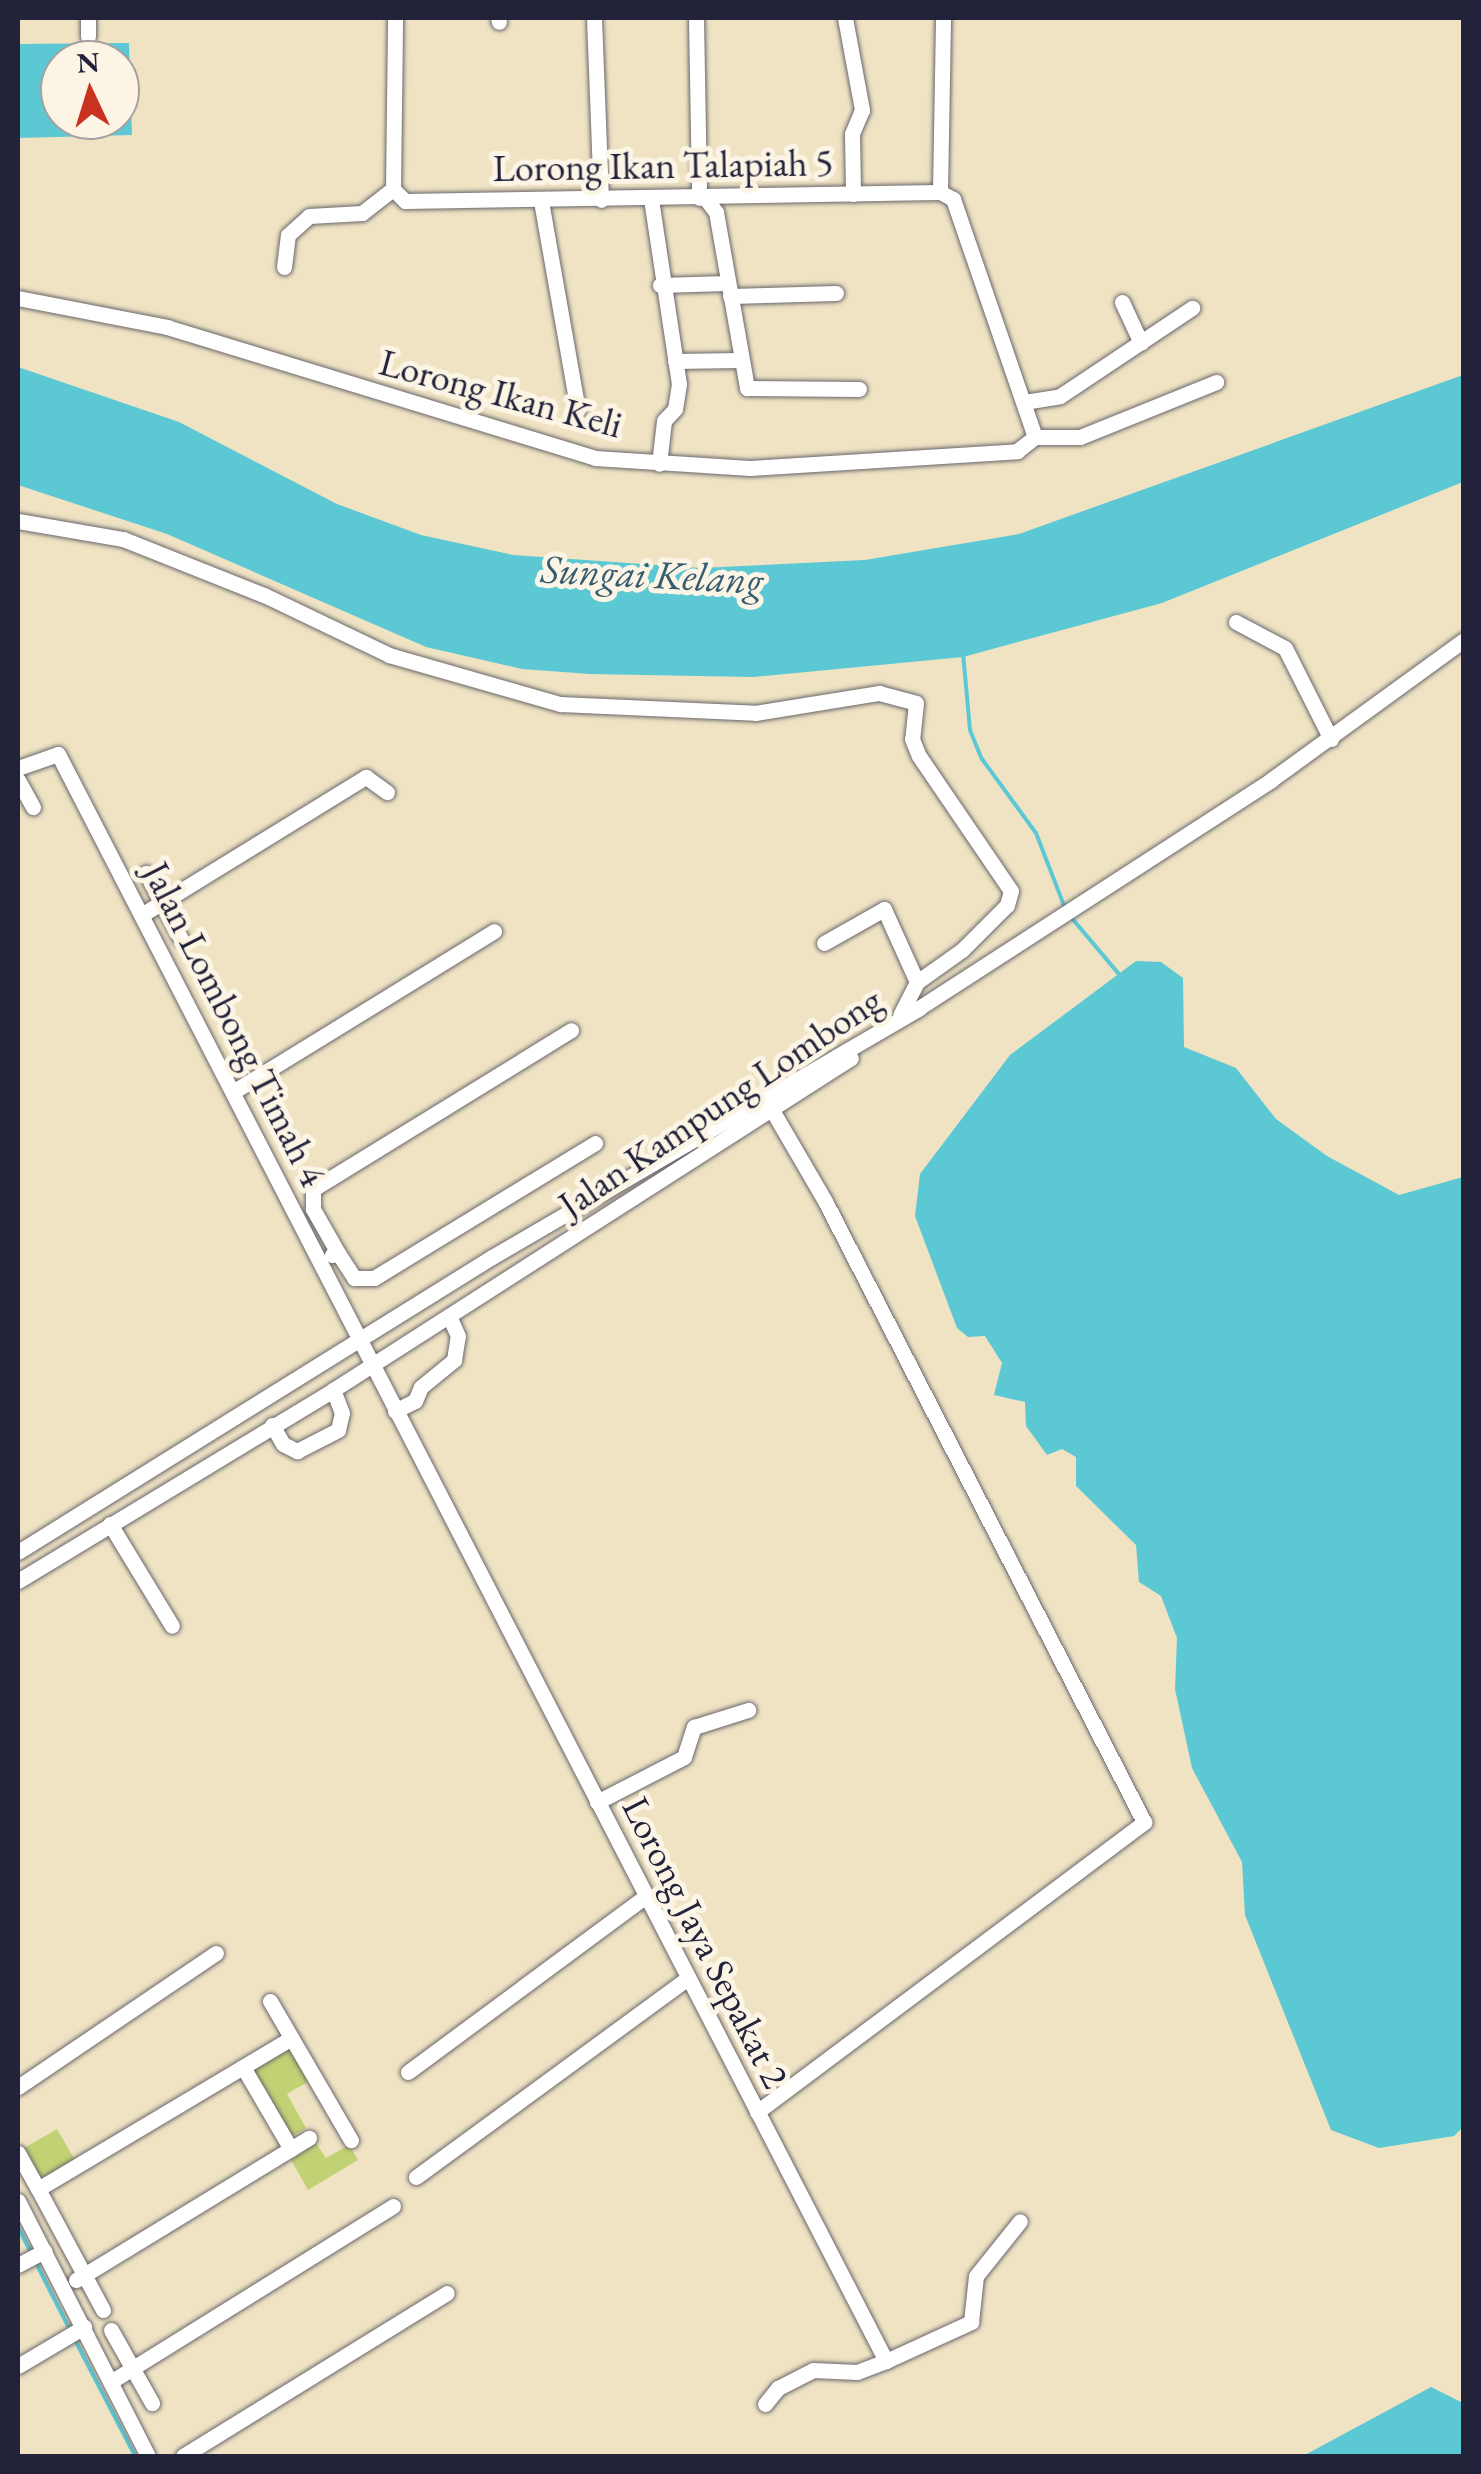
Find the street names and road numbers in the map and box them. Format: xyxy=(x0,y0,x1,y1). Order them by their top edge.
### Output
street label: Lorong Ikan Talapiah 5 xyxy=(492,139,834,191)
street label: Lorong Ikan Keli xyxy=(375,339,627,447)
street label: Jalan Lombong Timah 4 xyxy=(133,854,337,1194)
street label: Jalan Kampung Lombong xyxy=(550,977,890,1227)
street label: Lorong Jaya Sepakat 2 xyxy=(613,1789,799,2095)

